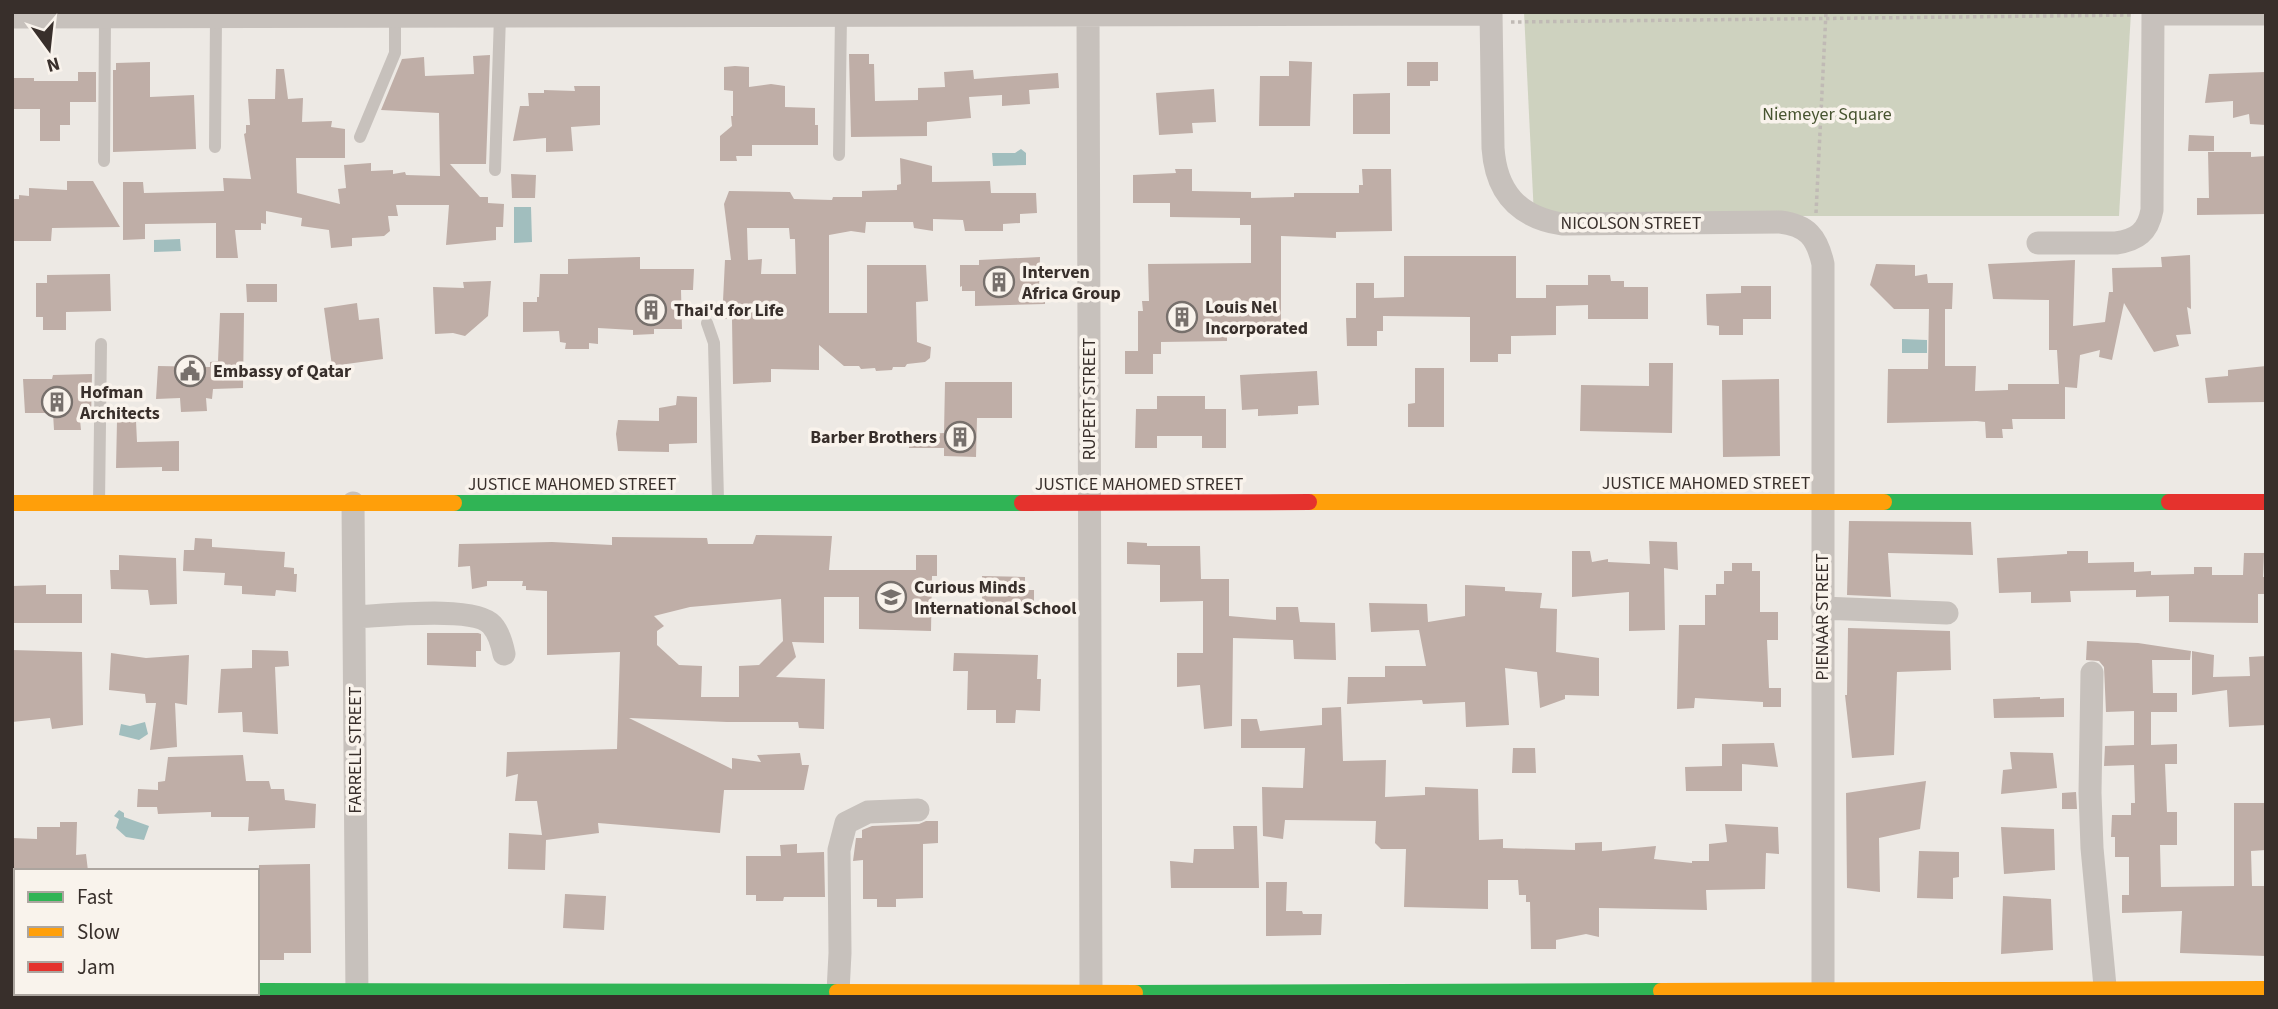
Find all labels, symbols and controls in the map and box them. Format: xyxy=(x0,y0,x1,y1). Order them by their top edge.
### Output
north arrow xyxy=(14,14,84,84)
text: N xyxy=(43,49,63,79)
park label: Niemeyer Square xyxy=(1762,102,1892,127)
street label: NICOLSON STREET xyxy=(1560,211,1702,236)
place label: Interven Africa Group xyxy=(1021,260,1121,306)
building icon: Interven Africa Group xyxy=(982,265,1016,299)
building icon: Thai'd for Life xyxy=(634,293,668,327)
place label: Louis Nel Incorporated xyxy=(1205,295,1308,341)
place label: Thai'd for Life xyxy=(674,298,784,323)
building icon: Louis Nel Incorporated xyxy=(1165,300,1199,334)
street label: RUPERT STREET xyxy=(1077,337,1102,460)
public building icon: Embassy of Qatar xyxy=(173,354,207,388)
place label: Embassy of Qatar xyxy=(213,359,352,384)
place label: Hofman Architects xyxy=(79,380,160,426)
building icon: Hofman Architects xyxy=(40,385,74,419)
building icon: Barber Brothers xyxy=(943,420,977,454)
place label: Barber Brothers xyxy=(810,425,937,450)
street label: JUSTICE MAHOMED STREET xyxy=(1602,471,1811,496)
street label: JUSTICE MAHOMED STREET xyxy=(468,472,677,497)
street label: JUSTICE MAHOMED STREET xyxy=(1035,472,1244,497)
street label: PIENAAR STREET xyxy=(1810,553,1835,681)
place label: Curious Minds International School xyxy=(914,575,1076,621)
school or university icon: Curious Minds International School xyxy=(874,580,908,614)
street label: FARRELL STREET xyxy=(343,686,368,813)
legend xyxy=(14,869,259,995)
text: Fast xyxy=(77,882,113,912)
text: Slow xyxy=(77,917,120,947)
text: Jam xyxy=(77,952,115,982)

